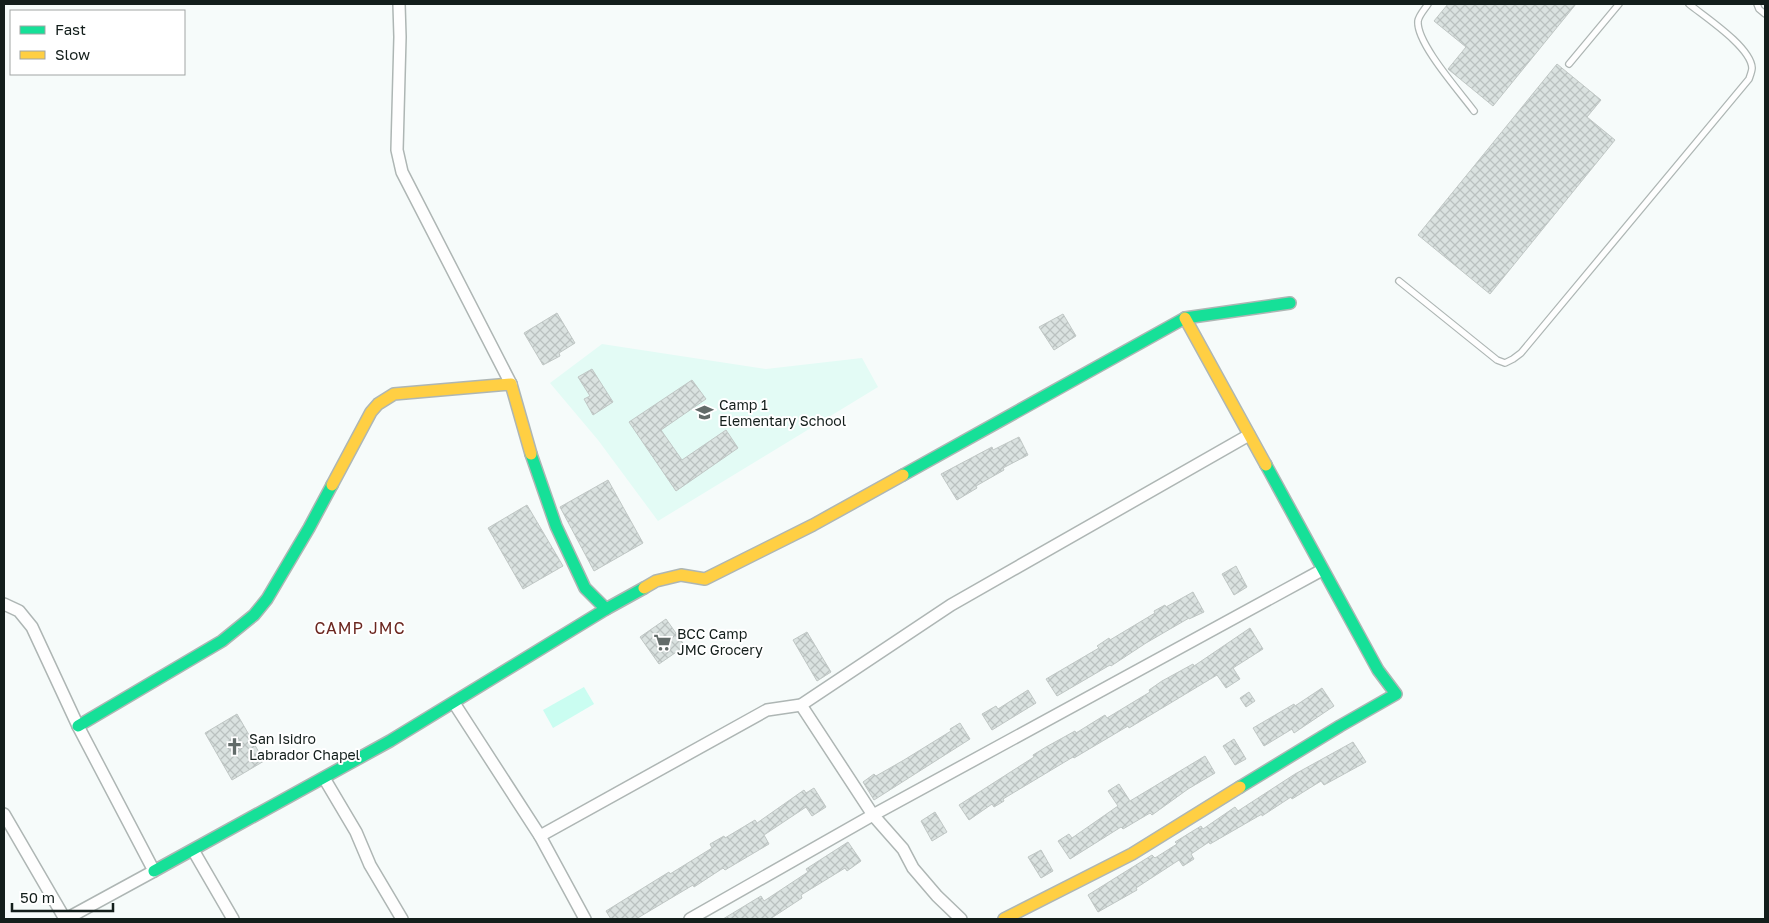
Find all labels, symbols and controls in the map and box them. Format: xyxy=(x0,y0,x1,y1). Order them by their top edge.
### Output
legend xyxy=(10,10,185,75)
text: Fast xyxy=(55,20,86,38)
text: Slow xyxy=(55,45,90,63)
place label: Camp 1 Elementary School xyxy=(719,396,846,429)
school or university icon: Camp 1 Elementary School xyxy=(695,403,715,423)
district label: CAMP JMC xyxy=(314,618,406,638)
place label: BCC Camp JMC Grocery xyxy=(677,625,763,658)
supermarket icon: BCC Camp JMC Grocery xyxy=(653,632,673,652)
place label: San Isidro Labrador Chapel xyxy=(249,730,360,763)
church icon: San Isidro Labrador Chapel xyxy=(225,737,245,757)
scale bar xyxy=(12,880,114,912)
text: 50 m xyxy=(20,888,55,906)

